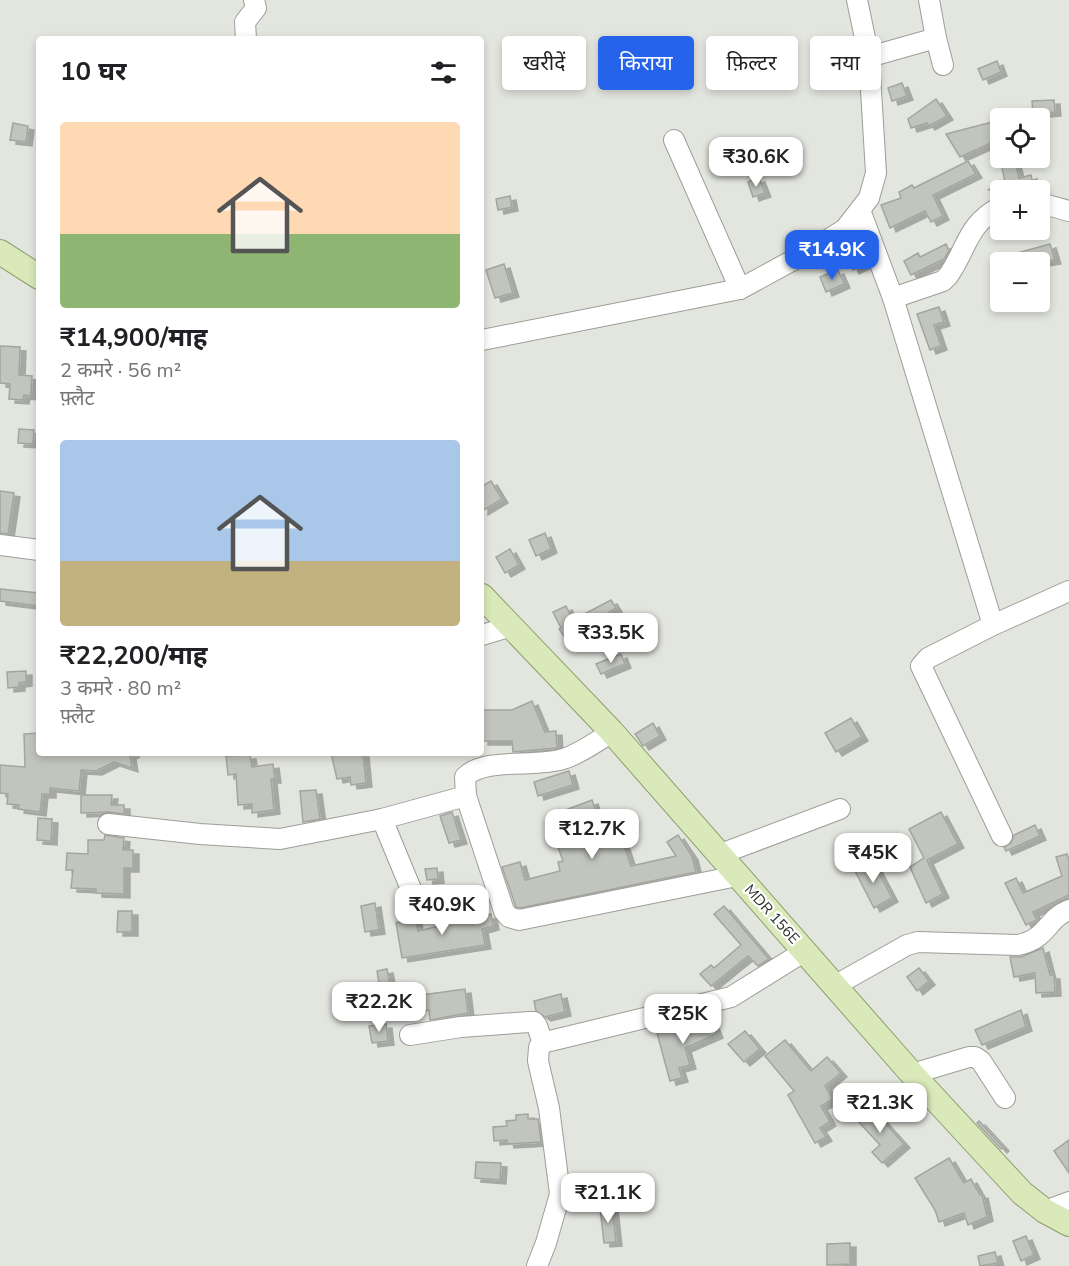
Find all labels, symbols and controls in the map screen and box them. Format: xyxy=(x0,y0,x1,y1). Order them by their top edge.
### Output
chip: खरीदें xyxy=(502,36,586,90)
chip: किराया xyxy=(598,36,694,90)
chip: फ़िल्टर xyxy=(706,36,798,90)
chip: नया xyxy=(810,36,881,90)
text: 10 घर xyxy=(60,54,127,89)
icon: filters xyxy=(427,56,460,89)
map controls xyxy=(990,108,1050,312)
button: locate xyxy=(990,108,1050,168)
pin: ₹30.6K xyxy=(707,137,805,188)
text: ₹30.6K xyxy=(723,143,789,170)
icon: home xyxy=(206,161,314,269)
button: + xyxy=(990,180,1050,240)
pin: ₹14.9K xyxy=(783,230,881,281)
text: ₹14.9K xyxy=(799,236,865,263)
button: − xyxy=(990,252,1050,312)
text: ₹14,900/माह xyxy=(60,320,208,355)
text: 2 कमरे · 56 m² xyxy=(60,357,181,384)
text: फ़्लैट xyxy=(60,385,95,412)
icon: home xyxy=(206,479,314,587)
pin: ₹33.5K xyxy=(562,613,660,664)
text: ₹33.5K xyxy=(578,619,644,646)
text: ₹22,200/माह xyxy=(60,638,208,673)
text: 3 कमरे · 80 m² xyxy=(60,675,181,702)
text: फ़्लैट xyxy=(60,703,95,730)
pin: ₹12.7K xyxy=(543,809,641,860)
text: ₹12.7K xyxy=(559,815,625,842)
pin: ₹45K xyxy=(837,833,909,884)
text: ₹45K xyxy=(848,839,898,866)
street label: MDR 156E xyxy=(740,880,804,948)
pin: ₹40.9K xyxy=(393,885,491,936)
text: ₹40.9K xyxy=(409,891,475,918)
pin: ₹22.2K xyxy=(330,982,428,1033)
text: ₹22.2K xyxy=(346,988,412,1015)
pin: ₹25K xyxy=(647,994,719,1045)
text: ₹25K xyxy=(658,1000,708,1027)
pin: ₹21.3K xyxy=(831,1083,929,1134)
text: ₹21.3K xyxy=(847,1089,913,1116)
pin: ₹21.1K xyxy=(559,1173,657,1224)
text: ₹21.1K xyxy=(575,1179,641,1206)

